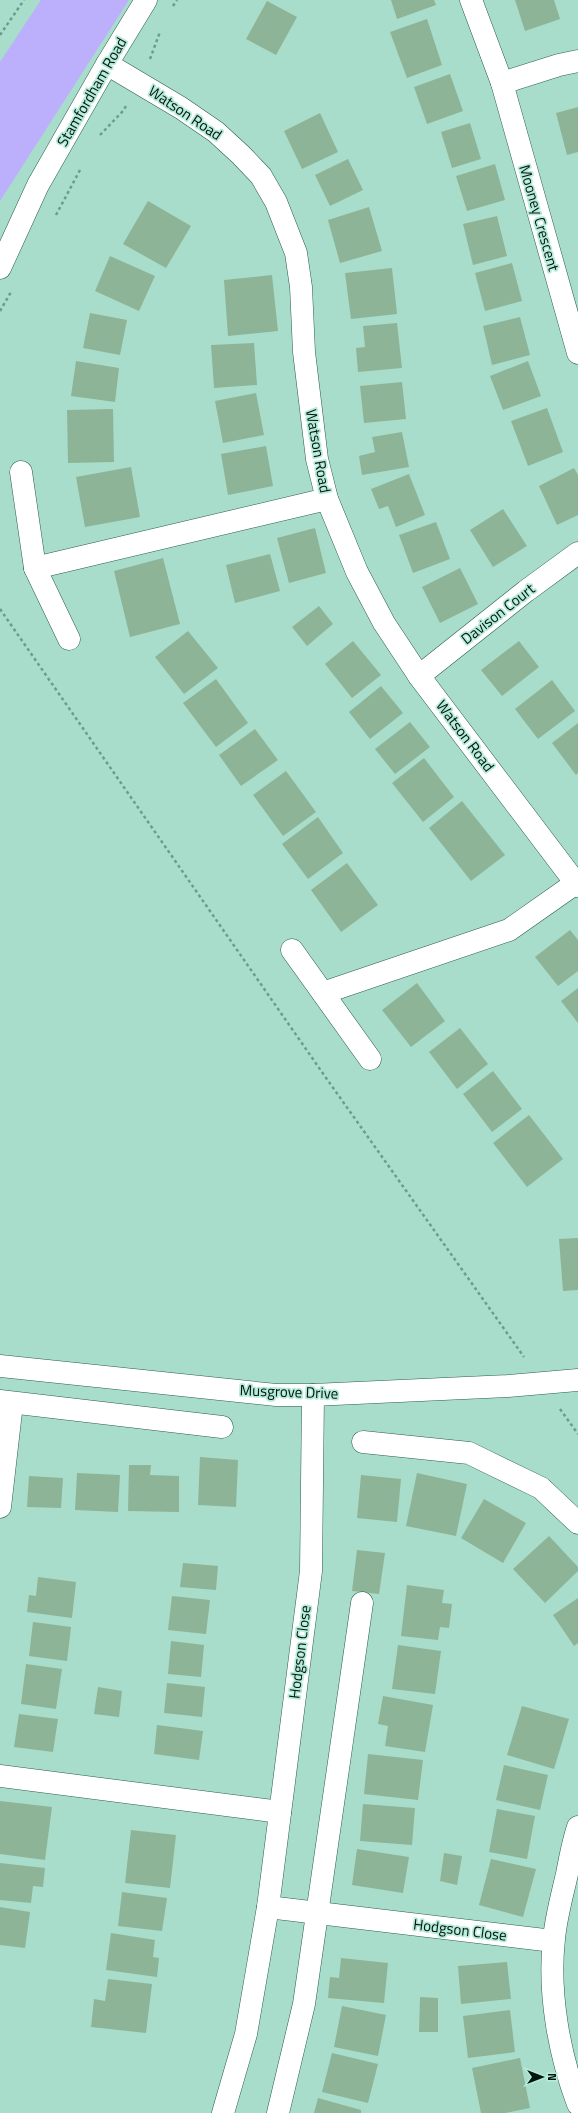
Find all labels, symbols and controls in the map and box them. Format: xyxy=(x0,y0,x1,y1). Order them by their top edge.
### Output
street label: Stamfordham Road xyxy=(51,33,132,151)
street label: Watson Road xyxy=(144,79,227,146)
street label: Mooney Crescent xyxy=(513,162,566,274)
street label: Watson Road xyxy=(300,407,337,495)
street label: Davison Court xyxy=(456,577,540,650)
street label: Watson Road xyxy=(431,695,500,776)
street label: Musgrove Drive xyxy=(239,1378,339,1405)
street label: Hodgson Close xyxy=(282,1604,317,1700)
street label: Hodgson Close xyxy=(412,1912,508,1947)
north arrow xyxy=(522,2057,562,2097)
text: N xyxy=(544,2073,560,2081)

